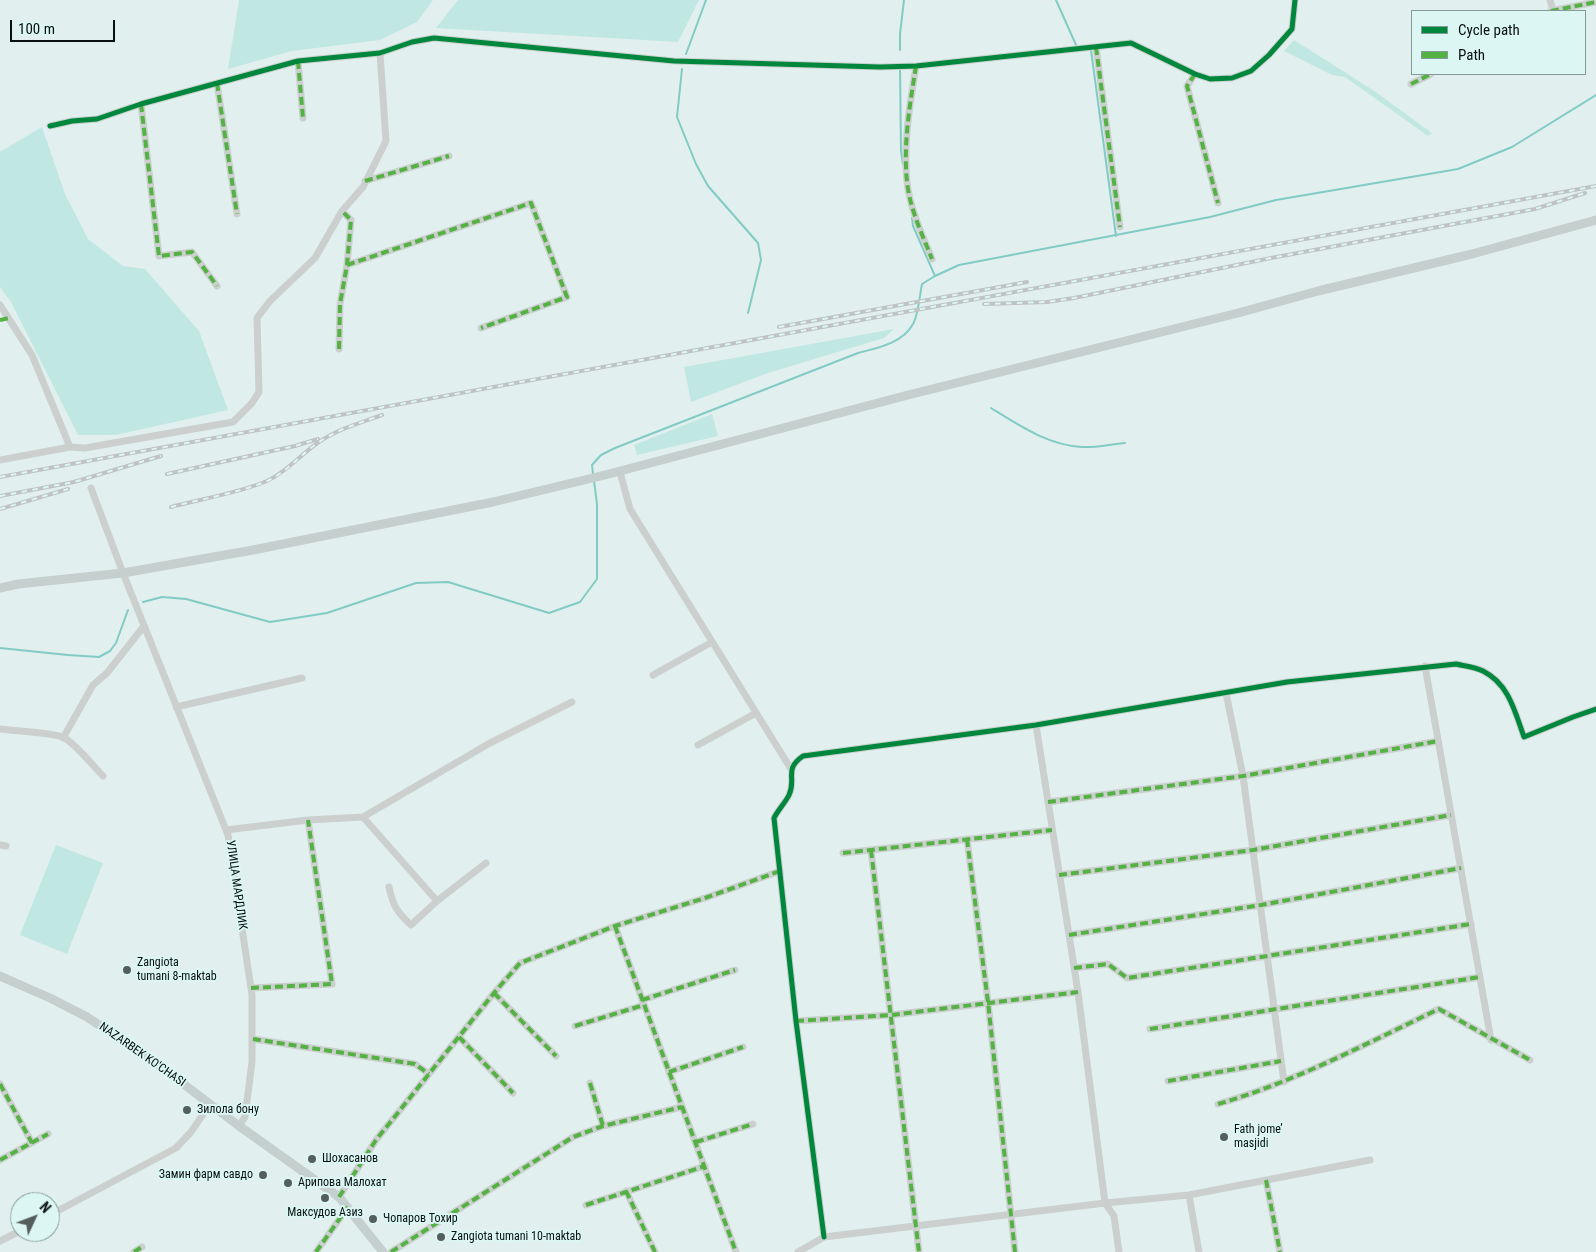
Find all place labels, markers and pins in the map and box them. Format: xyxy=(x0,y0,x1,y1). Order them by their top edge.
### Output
place label: Zangiota tumani 8-maktab xyxy=(137,956,217,984)
marker: Zangiota tumani 8-maktab xyxy=(121,964,133,976)
place label: Зилола бону xyxy=(197,1103,259,1117)
marker: Зилола бону xyxy=(181,1104,193,1116)
place label: Fath jome’ masjidi xyxy=(1234,1123,1283,1151)
marker: Fath jome’ masjidi xyxy=(1218,1131,1230,1143)
place label: Шохасанов xyxy=(322,1152,378,1166)
marker: Шохасанов xyxy=(306,1153,318,1165)
place label: Замин фарм савдо xyxy=(159,1168,253,1182)
marker: Замин фарм савдо xyxy=(257,1169,269,1181)
place label: Арипова Малохат xyxy=(298,1176,386,1190)
marker: Арипова Малохат xyxy=(282,1177,294,1189)
marker: Максудов Азиз xyxy=(319,1192,331,1204)
place label: Максудов Азиз xyxy=(287,1206,363,1220)
place label: Чопаров Тохир xyxy=(383,1212,458,1226)
marker: Чопаров Тохир xyxy=(367,1213,379,1225)
place label: Zangiota tumani 10-maktab xyxy=(451,1230,581,1244)
marker: Zangiota tumani 10-maktab xyxy=(435,1231,447,1243)

